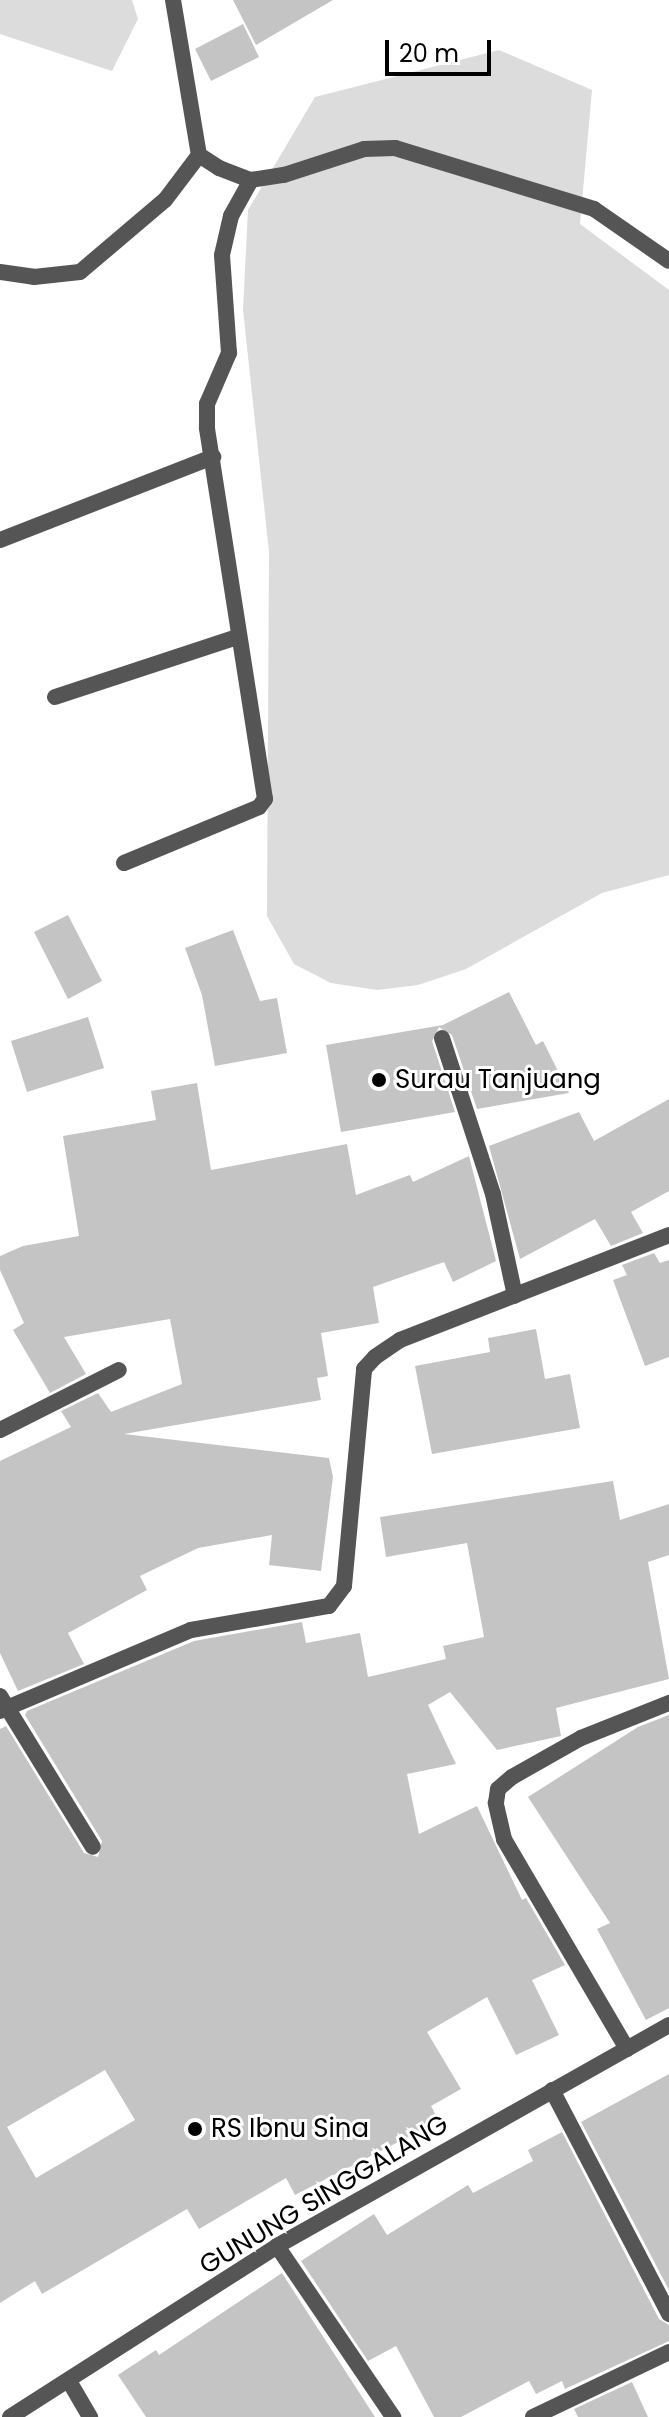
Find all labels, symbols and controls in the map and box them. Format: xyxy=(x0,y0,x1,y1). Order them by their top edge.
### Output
scale bar xyxy=(389,24,495,74)
text: 20 m xyxy=(399,37,459,70)
place label: Surau Tanjuang xyxy=(395,1064,601,1096)
marker: Surau Tanjuang xyxy=(370,1071,388,1089)
street label: GUNUNG SINGGALANG xyxy=(194,2108,454,2282)
place label: RS Ibnu Sina xyxy=(211,2113,369,2145)
marker: RS Ibnu Sina xyxy=(186,2120,204,2138)

